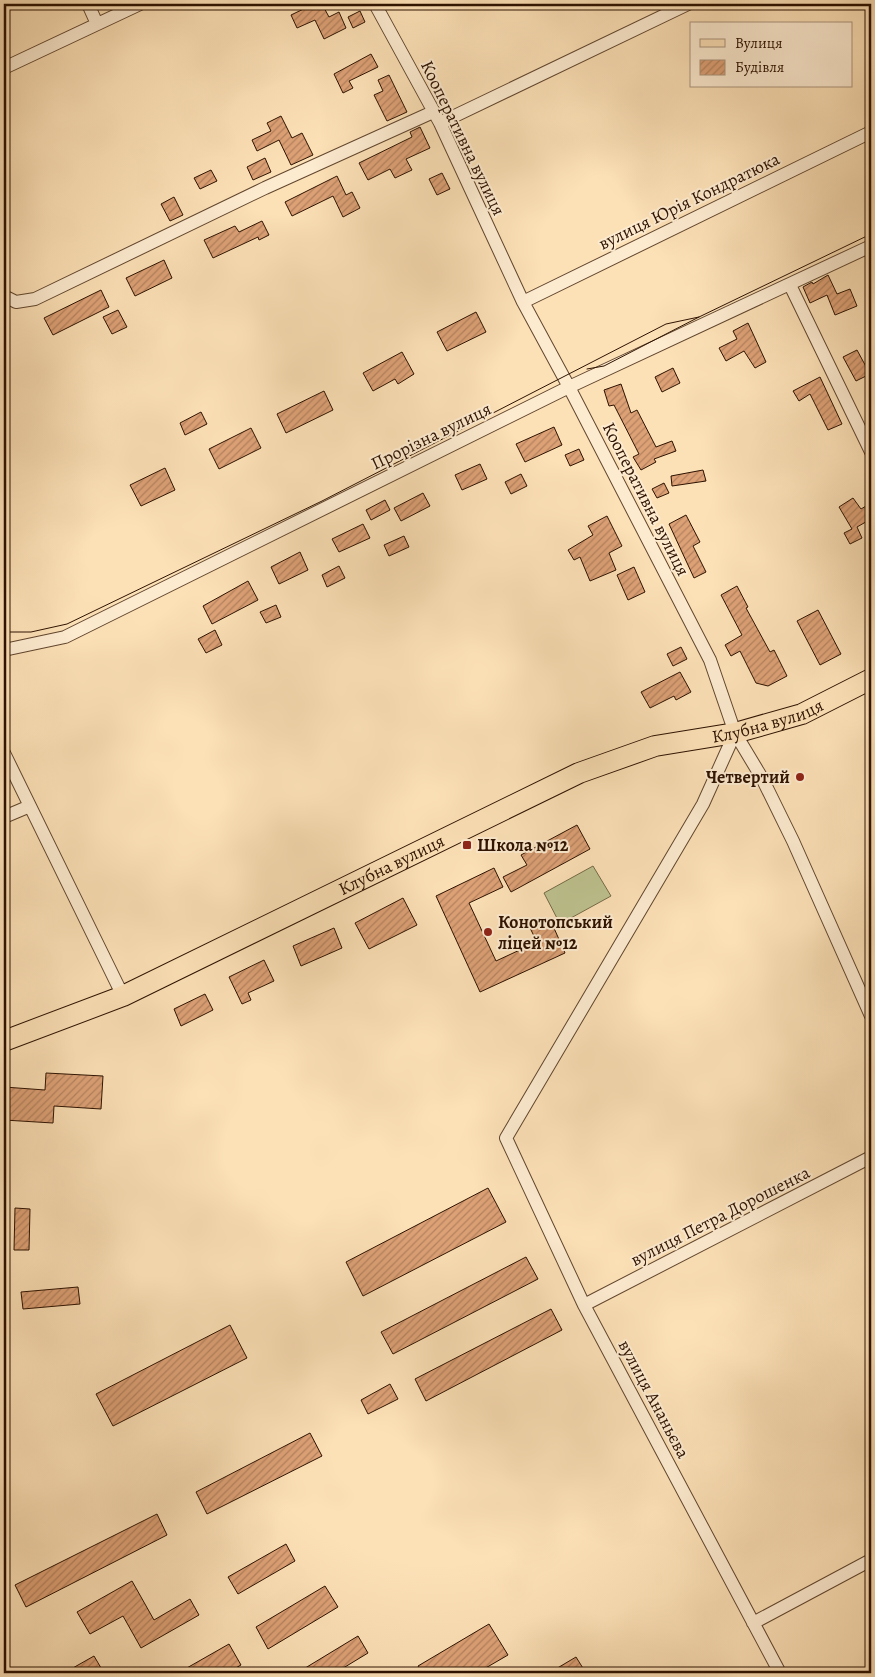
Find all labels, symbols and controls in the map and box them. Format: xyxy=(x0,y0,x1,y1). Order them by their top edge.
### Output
legend xyxy=(690,22,852,88)
text: Вулиця xyxy=(735,33,782,53)
street label: Кооперативна вулиця xyxy=(415,56,511,220)
text: Будівля xyxy=(735,57,784,77)
street label: вулиця Юрія Кондратюка xyxy=(594,146,784,255)
street label: Прорізна вулиця xyxy=(367,397,495,475)
street label: Кооперативна вулиця xyxy=(597,418,695,580)
street label: Клубна вулиця xyxy=(710,693,828,749)
place label: Четвертий xyxy=(706,765,790,789)
marker: Четвертий xyxy=(794,771,806,783)
street label: Клубна вулиця xyxy=(334,829,448,901)
place label: Школа №12 xyxy=(477,833,569,857)
marker: Школа №12 xyxy=(461,839,473,851)
place label: Конотопський ліцей №12 xyxy=(497,910,613,955)
marker: Конотопський ліцей №12 xyxy=(482,926,494,938)
street label: вулиця Петра Дорошенка xyxy=(626,1160,814,1272)
street label: вулиця Ананьєва xyxy=(613,1336,696,1463)

